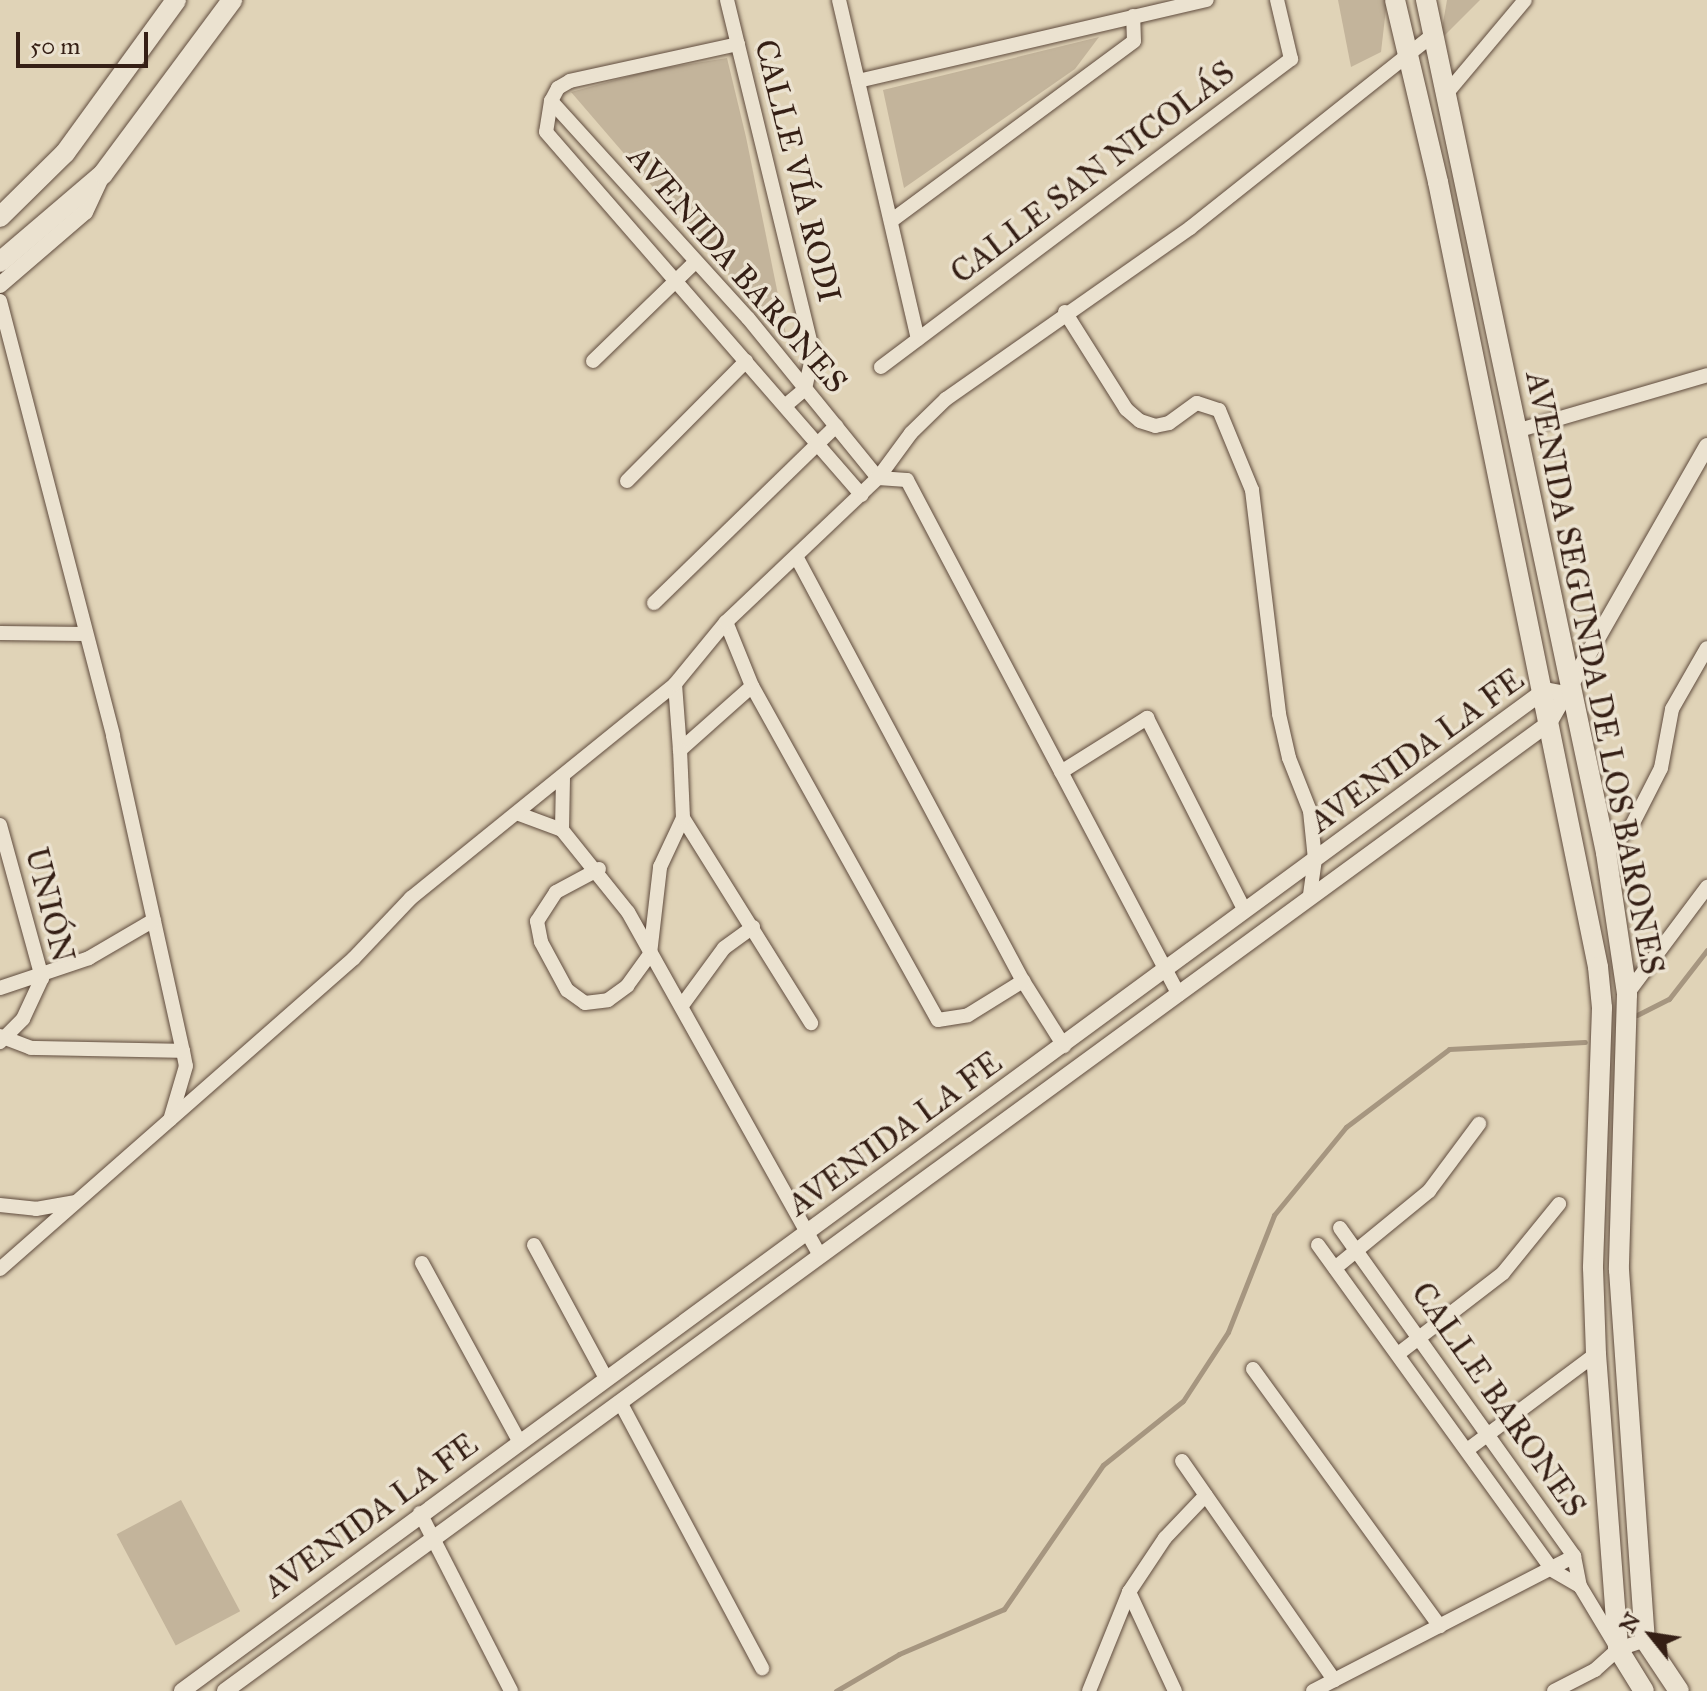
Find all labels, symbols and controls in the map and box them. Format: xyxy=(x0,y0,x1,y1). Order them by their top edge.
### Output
scale bar xyxy=(20,16,152,66)
text: 50 m xyxy=(30,31,80,61)
street label: CALLE VÍA RODI xyxy=(746,36,848,306)
street label: CALLE SAN NICOLÁS xyxy=(944,54,1242,292)
street label: AVENIDA BARONES xyxy=(619,138,855,402)
street label: AVENIDA SEGUNDA DE LOS BARONES xyxy=(1517,368,1671,978)
street label: AVENIDA LA FE xyxy=(1303,660,1531,842)
street label: UNIÓN xyxy=(16,844,82,966)
street label: AVENIDA LA FE xyxy=(781,1043,1009,1225)
street label: CALLE BARONES xyxy=(1403,1275,1593,1525)
street label: AVENIDA LA FE xyxy=(257,1425,485,1607)
north arrow xyxy=(1611,1595,1691,1675)
text: N xyxy=(1613,1608,1646,1638)

